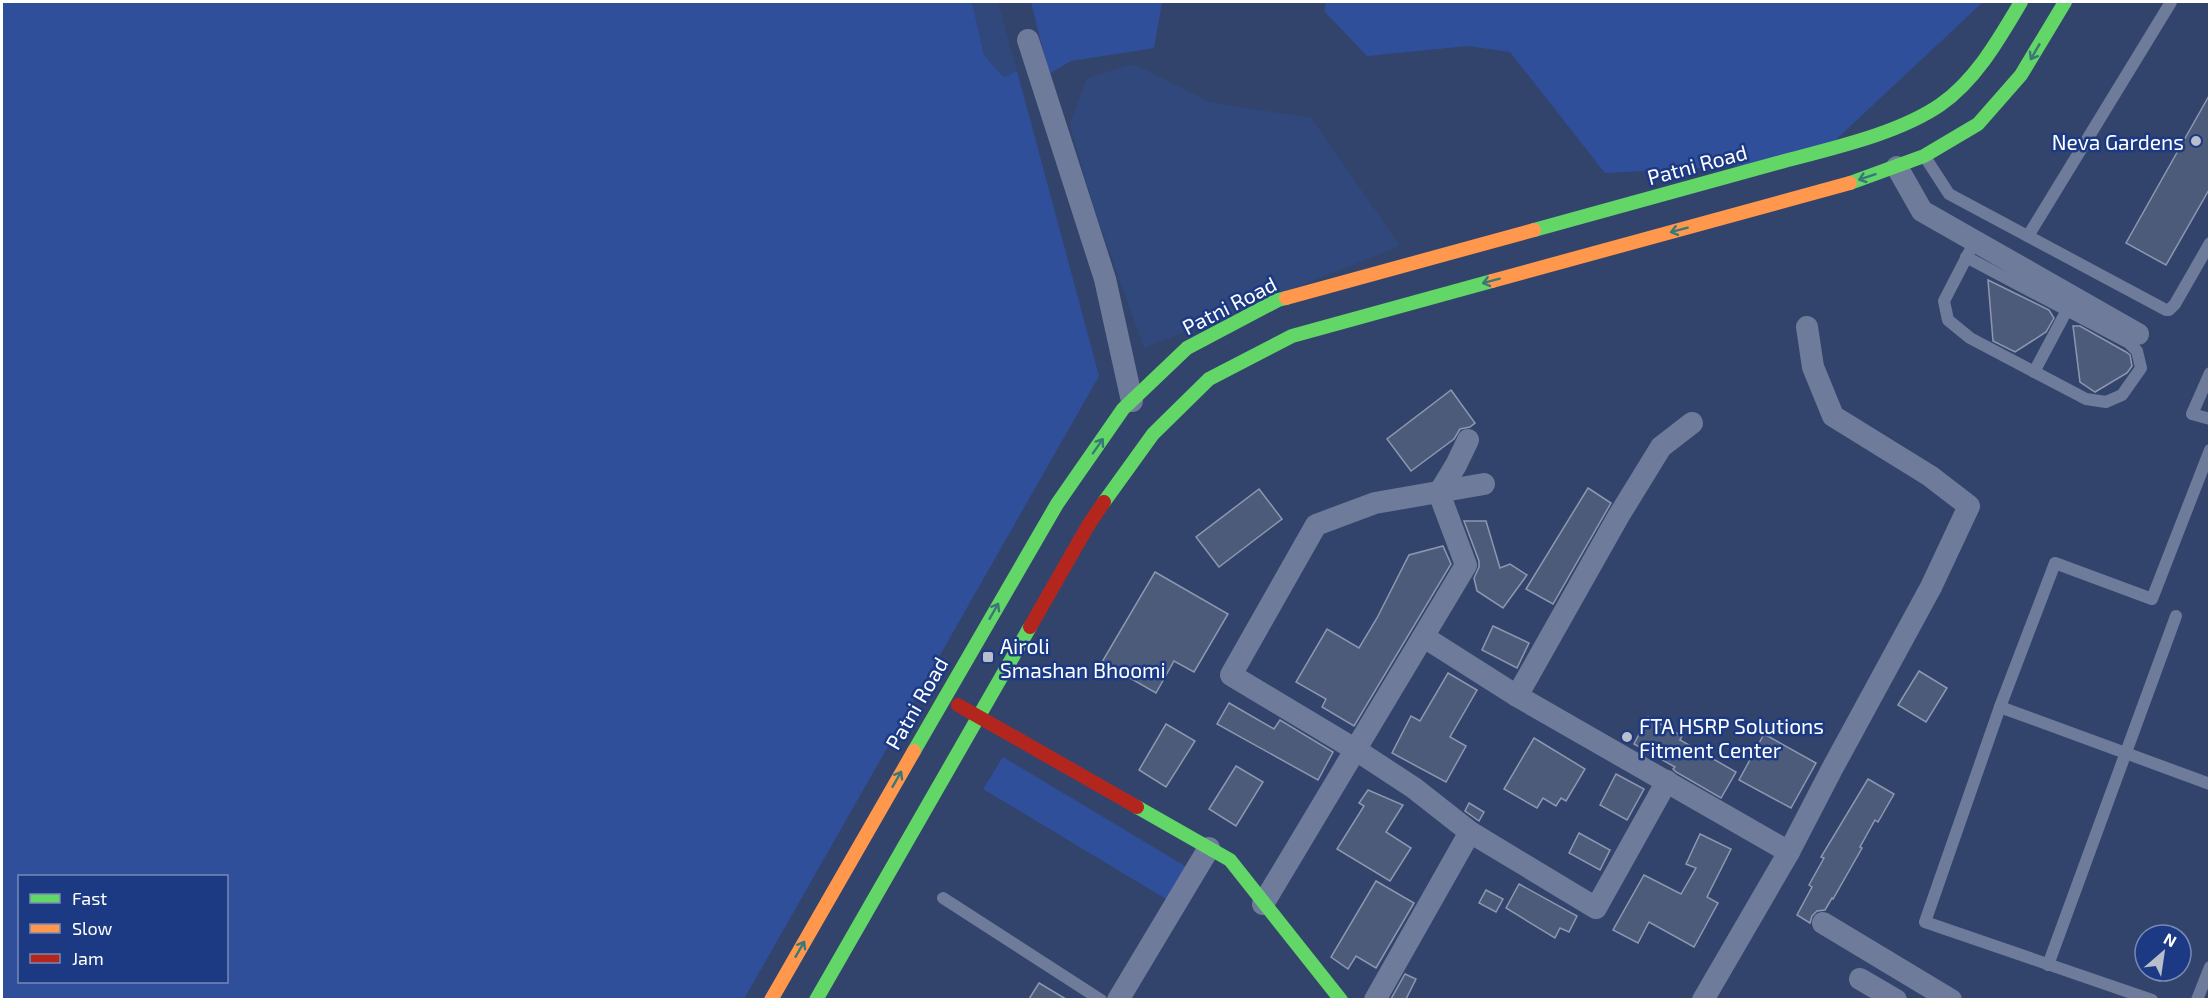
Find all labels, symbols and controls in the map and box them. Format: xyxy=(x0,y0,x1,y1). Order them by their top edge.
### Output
one-way arrow xyxy=(2029,43,2041,60)
place label: Neva Gardens xyxy=(2052,129,2184,154)
marker: Neva Gardens xyxy=(2189,134,2203,148)
street label: Patni Road xyxy=(1644,139,1750,189)
one-way arrow xyxy=(1858,173,1877,184)
one-way arrow xyxy=(1670,224,1689,236)
street label: Patni Road xyxy=(1178,271,1280,339)
one-way arrow xyxy=(1482,276,1501,288)
one-way arrow xyxy=(1092,438,1104,454)
one-way arrow xyxy=(988,603,1000,620)
place label: Airoli Smashan Bhoomi xyxy=(1000,633,1166,682)
marker: Airoli Smashan Bhoomi xyxy=(981,650,995,664)
street label: Patni Road xyxy=(880,652,952,754)
place label: FTA HSRP Solutions Fitment Center xyxy=(1639,713,1824,762)
marker: FTA HSRP Solutions Fitment Center xyxy=(1620,730,1634,744)
one-way arrow xyxy=(891,771,903,788)
legend xyxy=(18,875,228,983)
text: Fast xyxy=(72,887,107,909)
text: Slow xyxy=(72,917,113,939)
north arrow xyxy=(2133,923,2193,983)
text: N xyxy=(2161,928,2180,951)
one-way arrow xyxy=(794,941,806,958)
text: Jam xyxy=(72,947,104,969)

